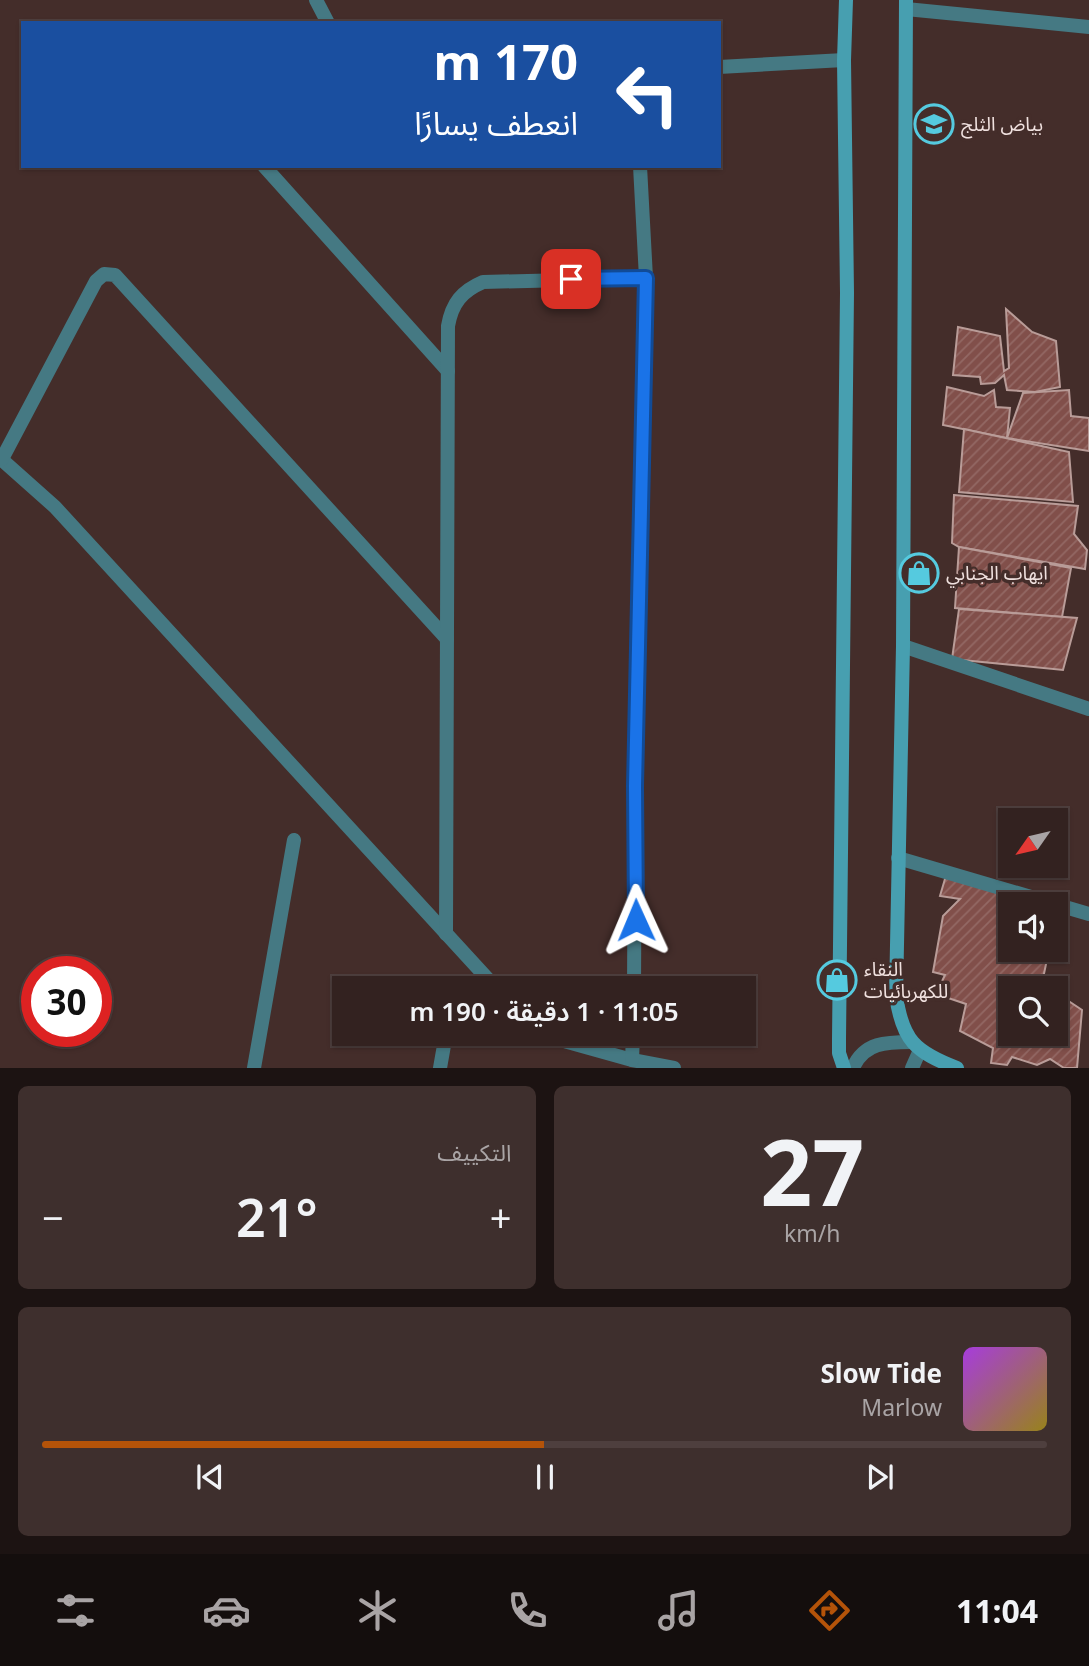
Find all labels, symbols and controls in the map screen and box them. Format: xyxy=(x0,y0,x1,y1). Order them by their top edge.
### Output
text: 170 m xyxy=(433,28,578,94)
icon: left xyxy=(602,49,693,140)
text: انعطف يسارًا xyxy=(414,101,578,144)
school or university icon: بياض الثلج xyxy=(913,103,955,145)
place label: بياض الثلج xyxy=(961,111,1043,139)
pin xyxy=(541,249,601,309)
icon: arrive xyxy=(552,260,590,298)
shop icon: ايهاب الجنابي xyxy=(898,552,940,594)
place label: ايهاب الجنابي xyxy=(946,560,1048,588)
north arrow xyxy=(998,808,1068,878)
map controls xyxy=(998,808,1068,1046)
position arrow xyxy=(599,883,673,957)
button: sound xyxy=(998,892,1068,962)
speed limit sign: 30 xyxy=(21,956,112,1047)
place label: النقاء للكهربائيات xyxy=(864,956,948,1004)
shop icon: النقاء للكهربائيات xyxy=(816,959,858,1001)
button: search xyxy=(998,976,1068,1046)
text: 11:05 · 1 دقيقة · 190 m xyxy=(409,993,679,1029)
text: 27 xyxy=(760,1109,864,1233)
text: التكييف xyxy=(437,1136,512,1168)
text: 21° xyxy=(236,1181,318,1252)
text: − xyxy=(42,1191,64,1243)
text: + xyxy=(490,1191,511,1243)
text: km/h xyxy=(784,1217,841,1249)
text: Slow Tide xyxy=(820,1355,942,1391)
text: Marlow xyxy=(861,1391,942,1423)
icon: previous xyxy=(191,1458,229,1496)
icon: pause xyxy=(526,1458,564,1496)
icon: next xyxy=(861,1458,899,1496)
icon: filters xyxy=(51,1586,100,1635)
icon: car xyxy=(202,1586,251,1635)
icon: climate xyxy=(353,1586,402,1635)
icon: phone xyxy=(503,1586,552,1635)
icon: music xyxy=(654,1586,703,1635)
icon: directions xyxy=(805,1586,854,1635)
text: 11:04 xyxy=(956,1589,1038,1632)

